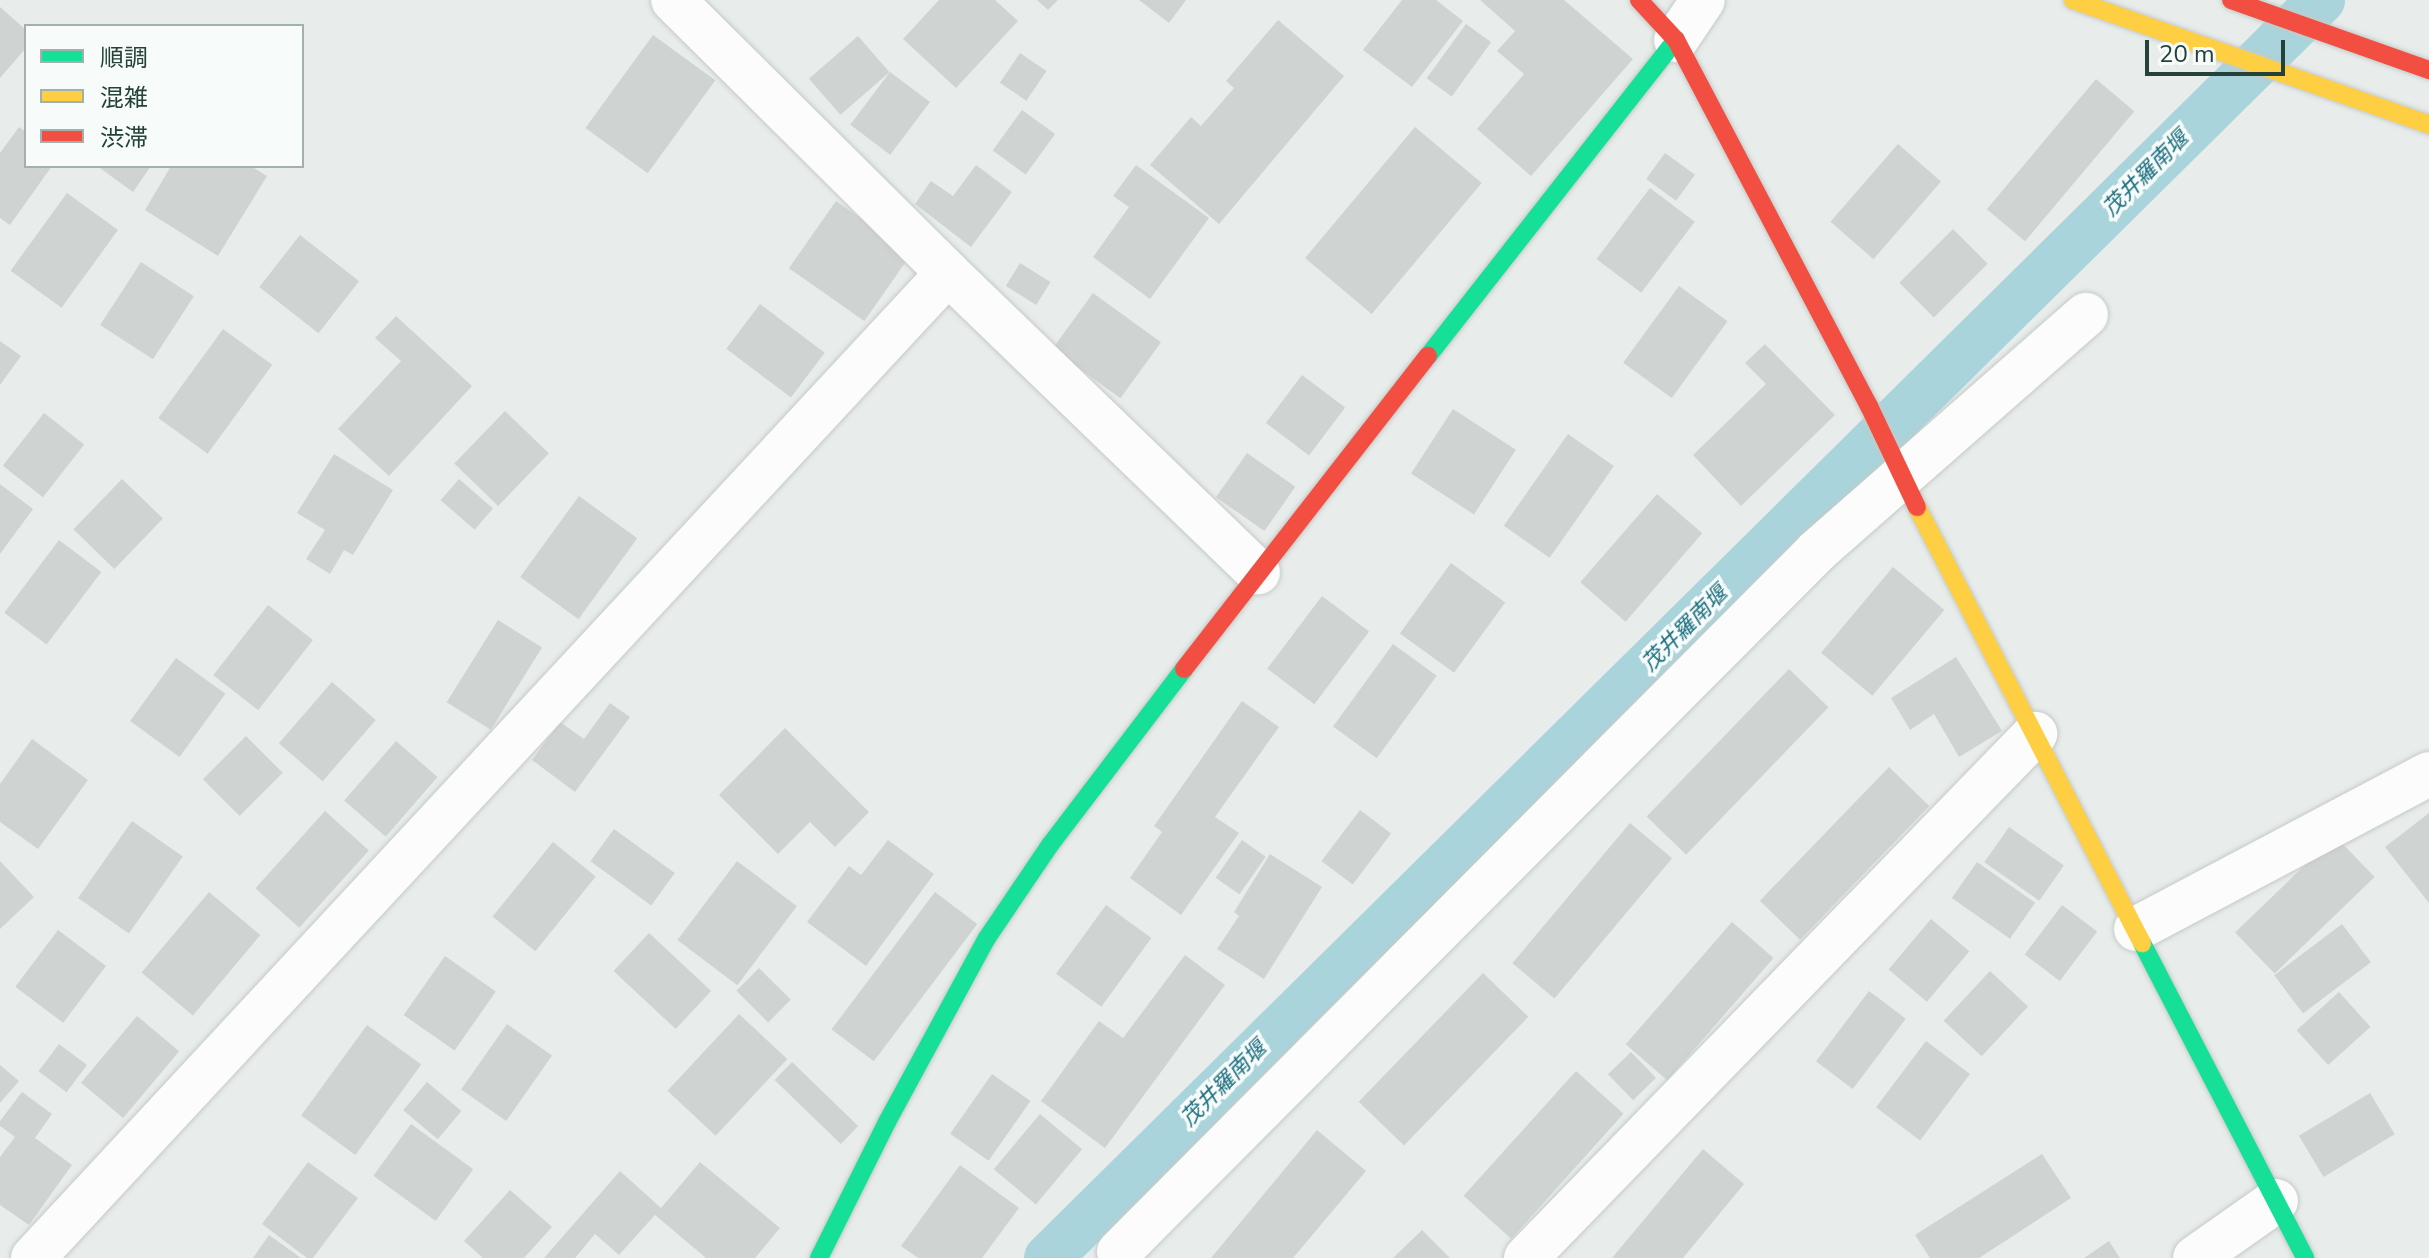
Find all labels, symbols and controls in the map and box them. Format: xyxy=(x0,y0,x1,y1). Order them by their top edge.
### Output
legend xyxy=(24,24,304,168)
scale bar xyxy=(2149,24,2289,74)
text: 20 m xyxy=(2159,38,2215,70)
text: 順調 xyxy=(100,42,148,74)
text: 混雑 xyxy=(100,82,148,114)
text: 渋滞 xyxy=(100,122,148,154)
water label: 茂井羅南堰 xyxy=(2098,126,2194,222)
water label: 茂井羅南堰 xyxy=(1637,581,1733,677)
water label: 茂井羅南堰 xyxy=(1176,1036,1272,1132)

